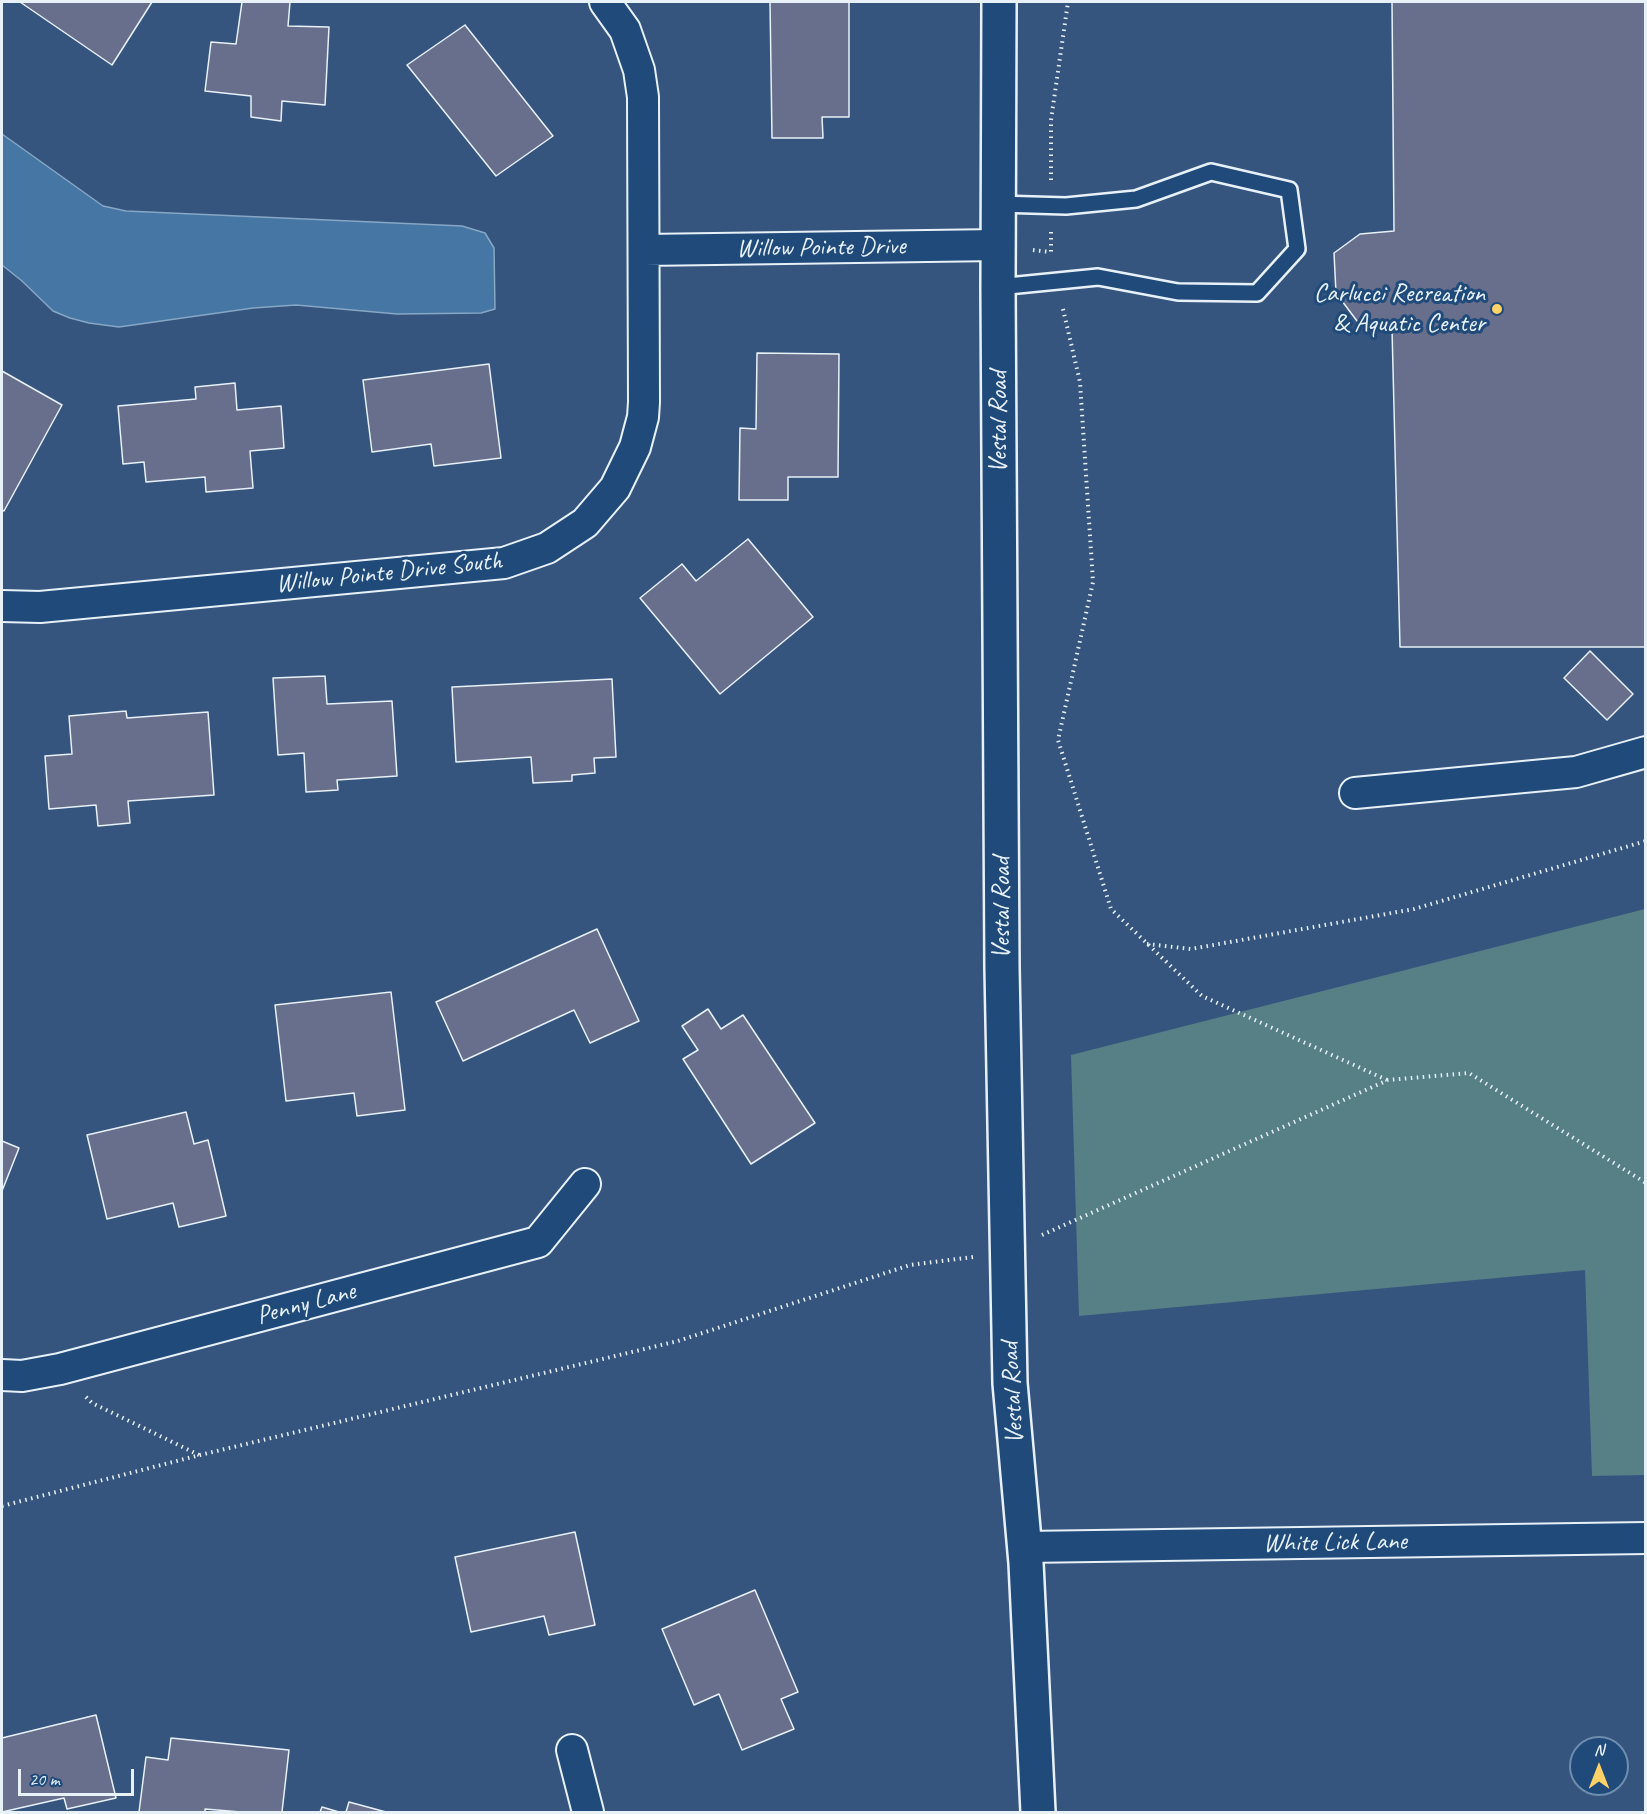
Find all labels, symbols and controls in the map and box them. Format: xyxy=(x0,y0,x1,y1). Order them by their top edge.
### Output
street label: Willow Pointe Drive xyxy=(736,231,906,265)
place label: Carlucci Recreation & Aquatic Center xyxy=(1314,278,1485,340)
marker: Carlucci Recreation & Aquatic Center xyxy=(1490,302,1504,316)
street label: Vestal Road xyxy=(983,371,1015,473)
street label: Willow Pointe Drive South xyxy=(274,546,504,600)
street label: Vestal Road xyxy=(986,857,1018,959)
street label: Penny Lane xyxy=(253,1276,359,1332)
street label: Vestal Road xyxy=(995,1341,1031,1445)
street label: White Lick Lane xyxy=(1263,1526,1407,1560)
north arrow xyxy=(1569,1736,1629,1796)
text: N xyxy=(1594,1740,1604,1760)
scale bar xyxy=(21,1757,136,1795)
text: 20 m xyxy=(29,1768,60,1790)

